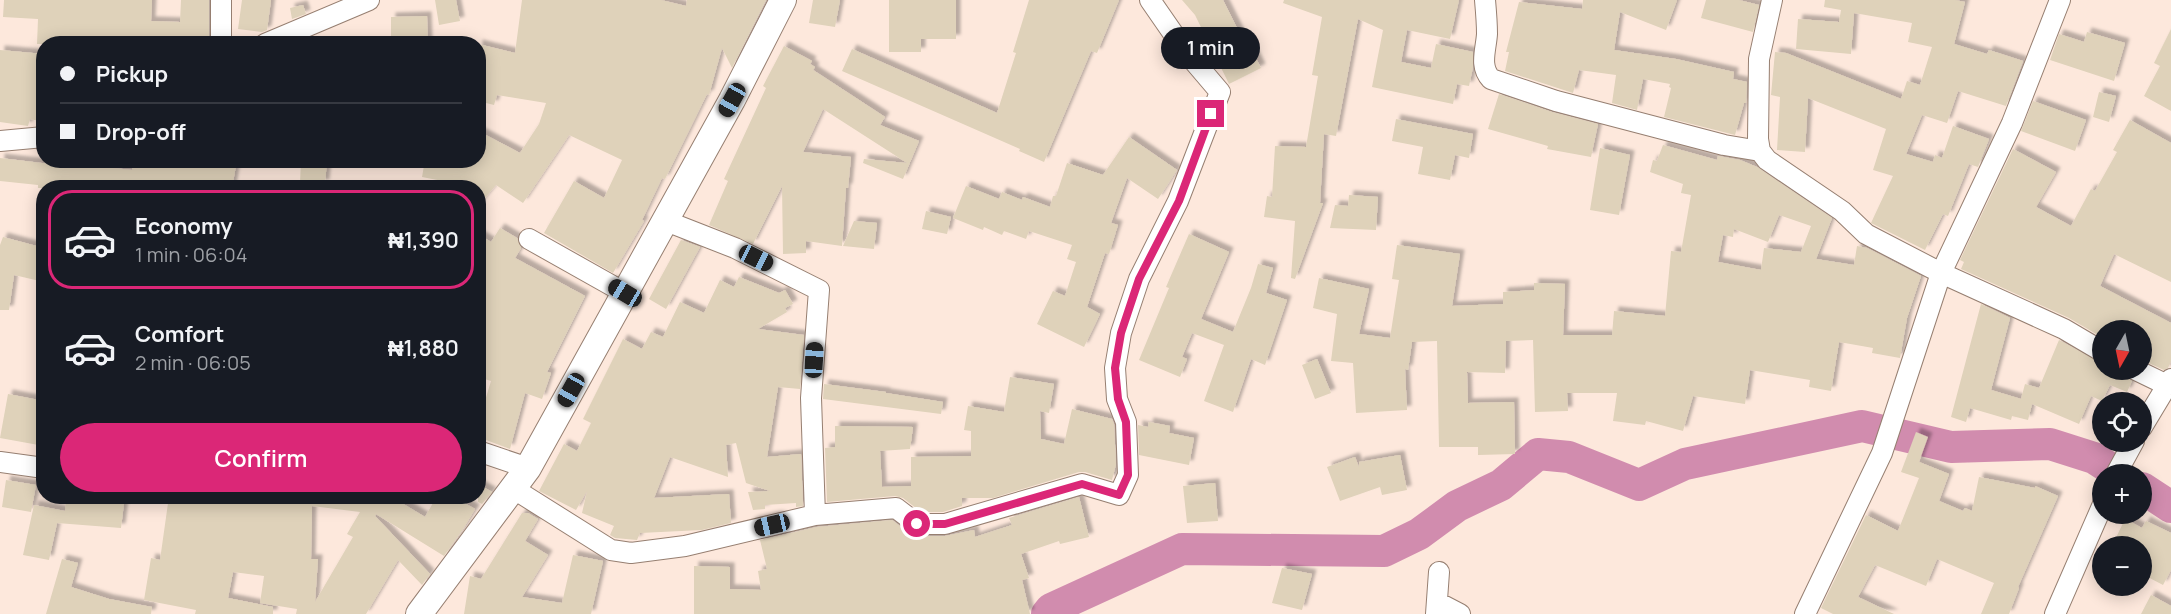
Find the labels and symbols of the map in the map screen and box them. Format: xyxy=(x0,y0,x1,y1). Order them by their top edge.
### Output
callout: 1 min xyxy=(1162,27,1260,69)
car xyxy=(715,80,749,120)
route end xyxy=(1197,100,1224,127)
car xyxy=(736,242,776,274)
car xyxy=(605,276,645,310)
north arrow xyxy=(2092,320,2152,380)
car xyxy=(804,342,824,378)
car xyxy=(554,370,588,410)
route start xyxy=(903,510,930,537)
car xyxy=(752,512,792,538)

